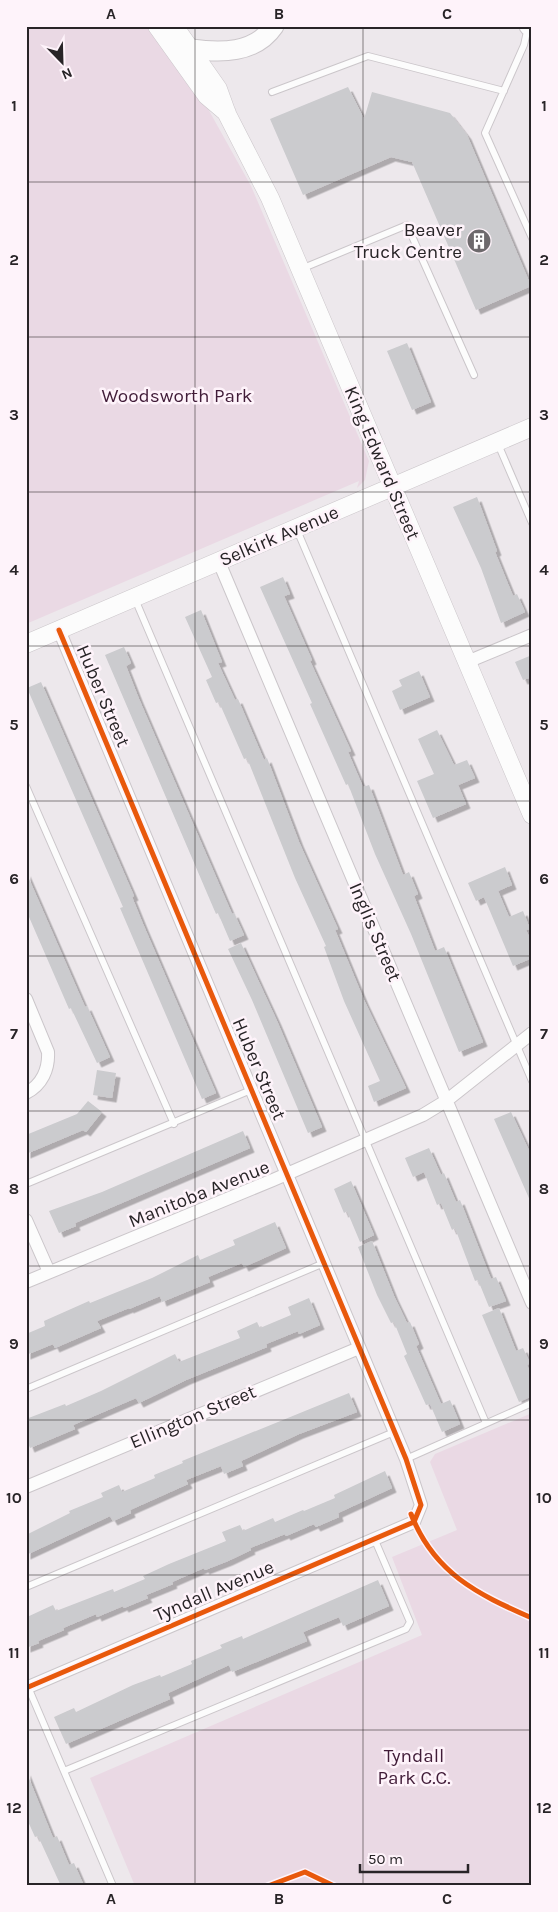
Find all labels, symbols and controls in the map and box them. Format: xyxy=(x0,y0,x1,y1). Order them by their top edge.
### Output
text: A xyxy=(106,4,116,23)
text: B xyxy=(274,4,284,23)
text: C xyxy=(442,4,452,23)
north arrow xyxy=(38,38,88,88)
text: N xyxy=(59,64,75,83)
text: 1 xyxy=(11,96,17,115)
text: 1 xyxy=(541,96,547,115)
place label: Beaver Truck Centre xyxy=(354,219,462,263)
building icon: Beaver Truck Centre xyxy=(466,228,492,254)
text: 2 xyxy=(9,250,19,269)
text: 2 xyxy=(539,250,549,269)
street label: King Edward Street xyxy=(340,383,424,543)
park label: Woodsworth Park xyxy=(101,385,253,407)
text: 3 xyxy=(9,405,19,424)
text: 3 xyxy=(539,405,549,424)
street label: Selkirk Avenue xyxy=(216,501,342,571)
text: 4 xyxy=(9,560,19,579)
text: 4 xyxy=(539,560,549,579)
street label: Huber Street xyxy=(72,642,134,750)
text: 5 xyxy=(9,715,19,734)
text: 5 xyxy=(539,715,549,734)
text: 6 xyxy=(9,869,19,888)
text: 6 xyxy=(539,869,549,888)
street label: Inglis Street xyxy=(344,879,406,985)
street label: Huber Street xyxy=(228,1015,290,1123)
text: 7 xyxy=(10,1024,18,1043)
text: 7 xyxy=(540,1024,548,1043)
street label: Manitoba Avenue xyxy=(125,1156,273,1232)
text: 8 xyxy=(9,1179,19,1198)
text: 8 xyxy=(539,1179,549,1198)
text: 9 xyxy=(9,1334,19,1353)
text: 9 xyxy=(539,1334,549,1353)
street label: Ellington Street xyxy=(127,1381,259,1453)
text: 10 xyxy=(6,1488,22,1507)
text: 10 xyxy=(536,1488,552,1507)
street label: Tyndall Avenue xyxy=(151,1556,277,1626)
text: 11 xyxy=(8,1643,20,1662)
text: 11 xyxy=(538,1643,550,1662)
park label: Tyndall Park C.C. xyxy=(377,1745,451,1789)
text: 12 xyxy=(6,1798,22,1817)
text: 12 xyxy=(536,1798,552,1817)
scale bar xyxy=(360,1842,468,1874)
text: 50 m xyxy=(368,1850,403,1868)
text: A xyxy=(106,1889,116,1908)
text: B xyxy=(274,1889,284,1908)
text: C xyxy=(442,1889,452,1908)

